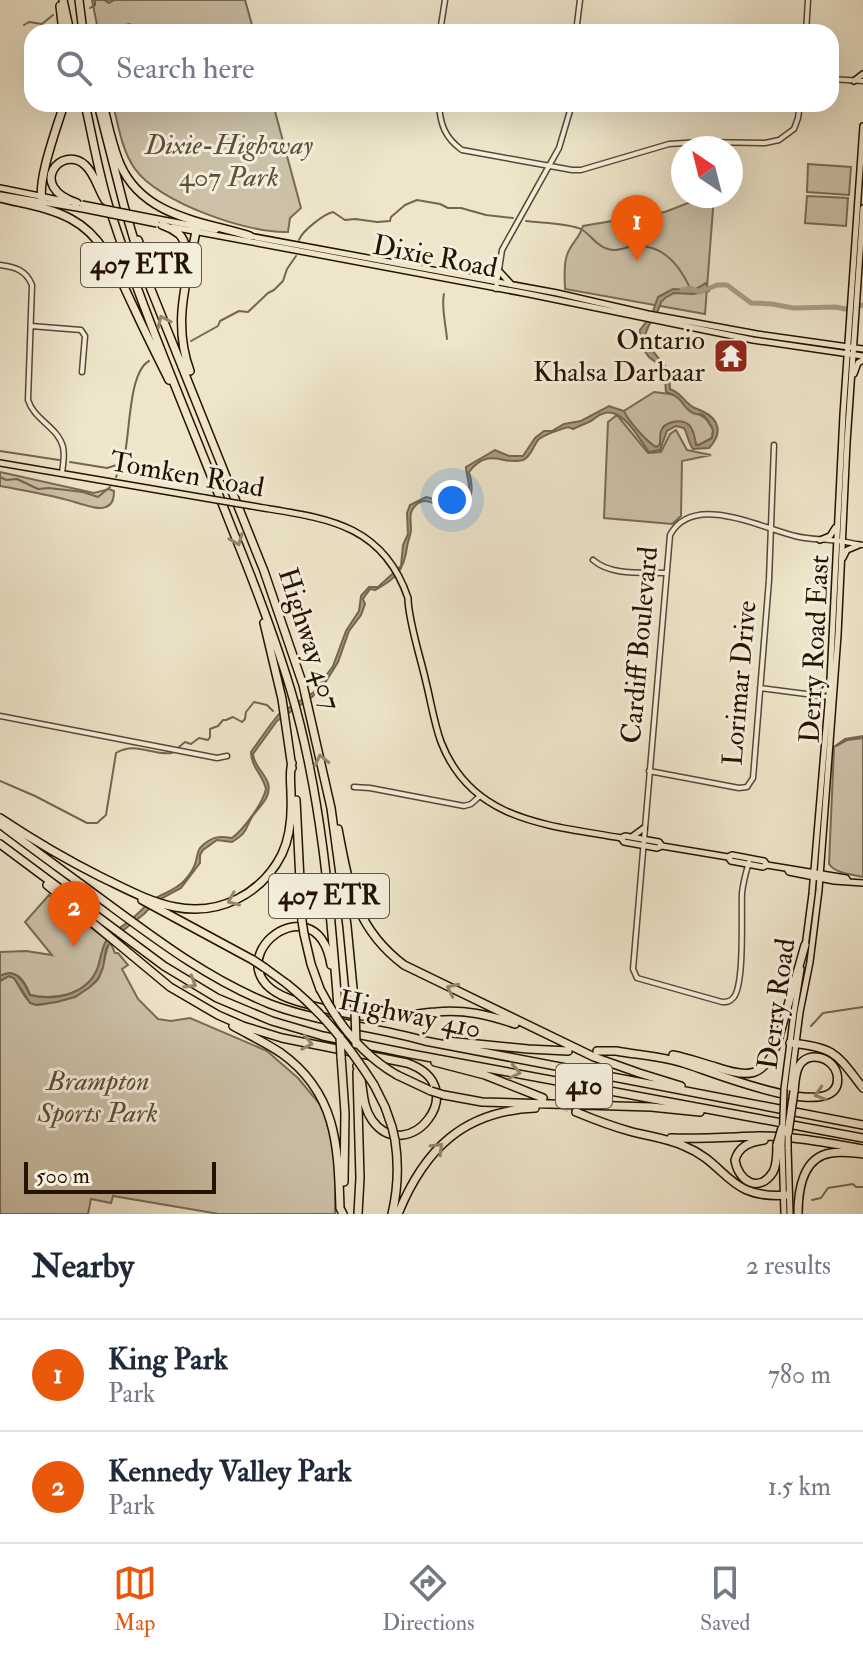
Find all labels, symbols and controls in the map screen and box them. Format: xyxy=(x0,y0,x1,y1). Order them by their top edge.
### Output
search box xyxy=(24,24,839,112)
icon: search xyxy=(52,46,96,90)
text: Search here xyxy=(116,50,255,87)
park label: Dixie-Highway 407 Park xyxy=(144,128,313,195)
north arrow xyxy=(671,136,743,208)
pin: 1 xyxy=(611,195,663,261)
street label: Dixie Road xyxy=(370,228,500,286)
road number: 407 ETR xyxy=(81,243,201,287)
one-way arrow xyxy=(157,315,173,329)
place label: Ontario Khalsa Darbaar xyxy=(533,323,706,390)
temple icon: Ontario Khalsa Darbaar xyxy=(712,337,750,375)
street label: Tomken Road xyxy=(107,444,267,506)
your location xyxy=(432,480,472,520)
one-way arrow xyxy=(227,532,244,546)
street label: Cardiff Boulevard xyxy=(614,545,666,745)
street label: Derry Road East xyxy=(793,554,837,744)
street label: Highway 407 xyxy=(270,563,348,715)
street label: Lorimar Drive xyxy=(715,599,765,767)
one-way arrow xyxy=(313,754,330,768)
road number: 407 ETR xyxy=(269,874,389,918)
pin: 2 xyxy=(48,881,100,947)
one-way arrow xyxy=(227,891,241,907)
street label: Derry Road xyxy=(750,936,804,1072)
one-way arrow xyxy=(182,973,197,989)
street label: Highway 410 xyxy=(336,983,484,1047)
one-way arrow xyxy=(445,983,460,999)
one-way arrow xyxy=(301,1034,314,1051)
one-way arrow xyxy=(508,1063,522,1080)
park label: Brampton Sports Park xyxy=(37,1064,158,1131)
road number: 410 xyxy=(556,1064,612,1108)
one-way arrow xyxy=(814,1085,827,1101)
one-way arrow xyxy=(429,1143,443,1157)
scale bar xyxy=(24,1158,216,1194)
text: 500 m xyxy=(36,1162,90,1190)
text: Nearby xyxy=(32,1245,134,1288)
text: 2 results xyxy=(746,1250,831,1282)
text: King Park xyxy=(108,1341,228,1378)
text: 1 xyxy=(53,1359,63,1391)
text: 780 m xyxy=(768,1359,831,1391)
text: Park xyxy=(108,1378,155,1410)
text: Kennedy Valley Park xyxy=(108,1453,352,1490)
text: 2 xyxy=(51,1471,65,1503)
text: 1.5 km xyxy=(768,1471,831,1503)
text: Park xyxy=(108,1490,155,1522)
tab: Map xyxy=(113,1561,157,1637)
tab: Directions xyxy=(382,1561,475,1637)
tab: Saved xyxy=(700,1561,750,1637)

